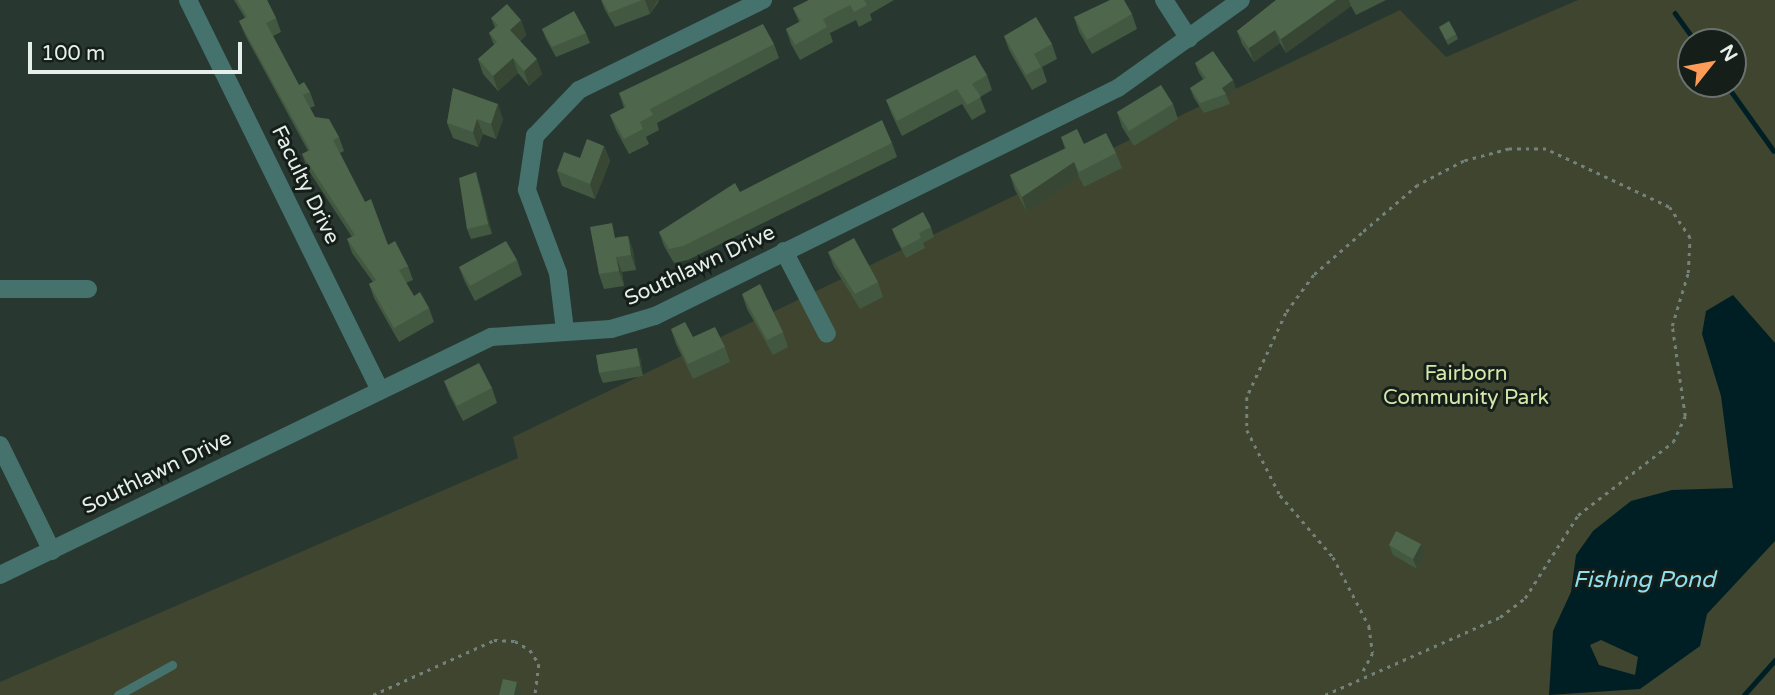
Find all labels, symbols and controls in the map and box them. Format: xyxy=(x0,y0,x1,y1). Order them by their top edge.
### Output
scale bar xyxy=(32,28,245,72)
north arrow xyxy=(1677,28,1747,98)
text: 100 m xyxy=(41,41,105,66)
text: N xyxy=(1715,41,1742,65)
street label: Faculty Drive xyxy=(265,122,345,248)
street label: Southlawn Drive xyxy=(621,220,779,312)
park label: Fairborn Community Park xyxy=(1383,361,1549,411)
street label: Southlawn Drive xyxy=(78,426,236,520)
water label: Fishing Pond xyxy=(1573,566,1715,594)

